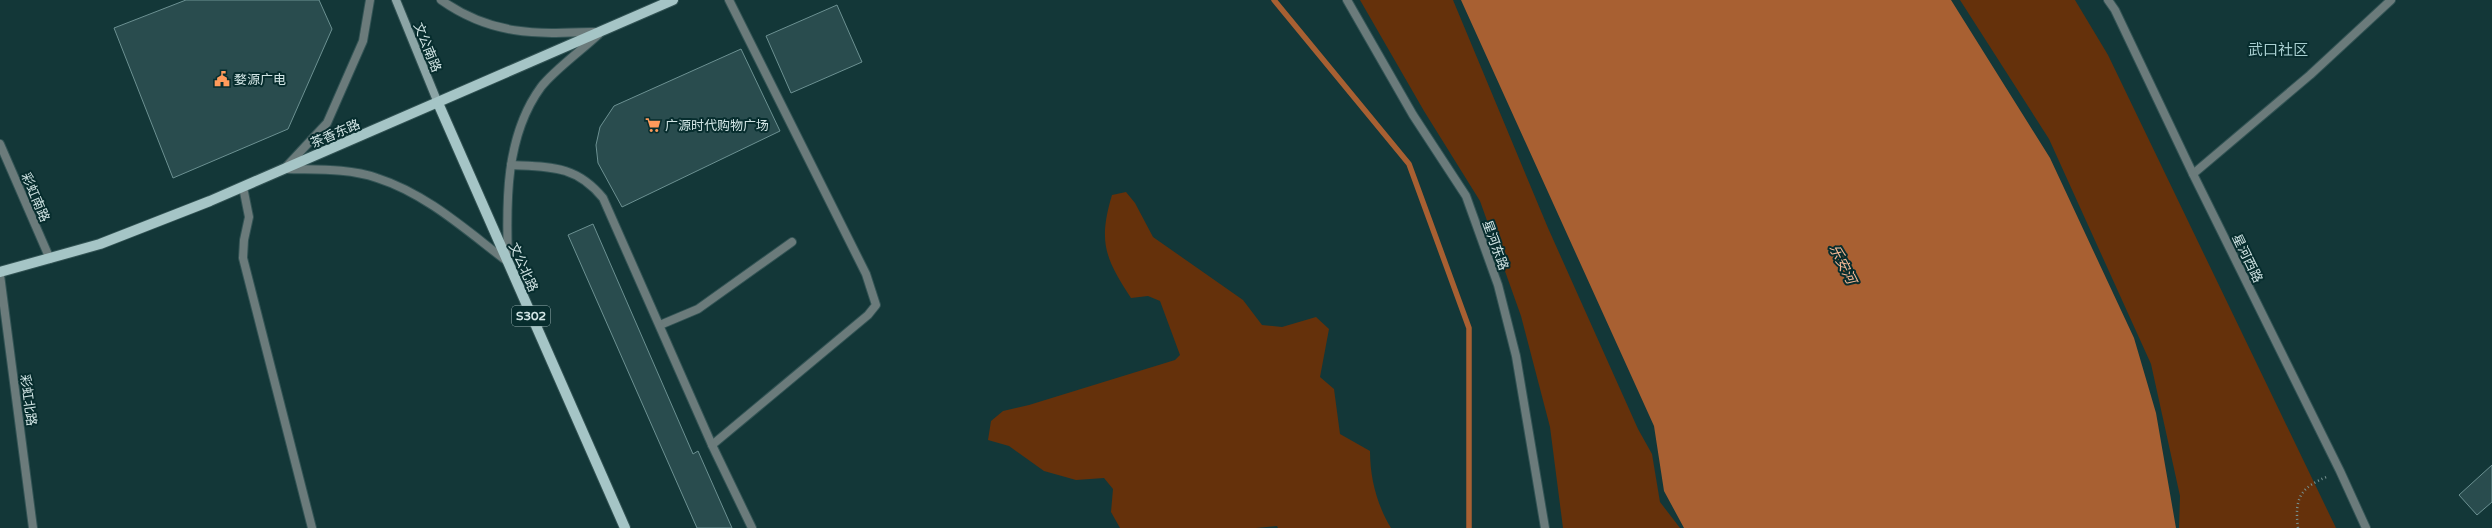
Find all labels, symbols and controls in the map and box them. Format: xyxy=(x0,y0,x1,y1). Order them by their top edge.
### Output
street label: 文公南路 xyxy=(410,20,444,74)
district label: 武口社区 xyxy=(2248,41,2308,59)
public building icon: 婺源广电 xyxy=(213,70,231,88)
place label: 婺源广电 xyxy=(234,72,286,88)
street label: 茶香东路 xyxy=(308,116,362,151)
supermarket icon: 广源时代购物广场 xyxy=(644,116,662,134)
place label: 广源时代购物广场 xyxy=(665,118,769,134)
street label: 彩虹南路 xyxy=(18,170,53,224)
street label: 星河东路 xyxy=(1479,218,1511,273)
street label: 星河西路 xyxy=(2229,232,2266,285)
street label: 文公北路 xyxy=(505,240,541,294)
water label: 乐安河 xyxy=(1825,242,1861,289)
road number: S302 xyxy=(512,306,550,326)
street label: 彩虹北路 xyxy=(16,373,40,427)

